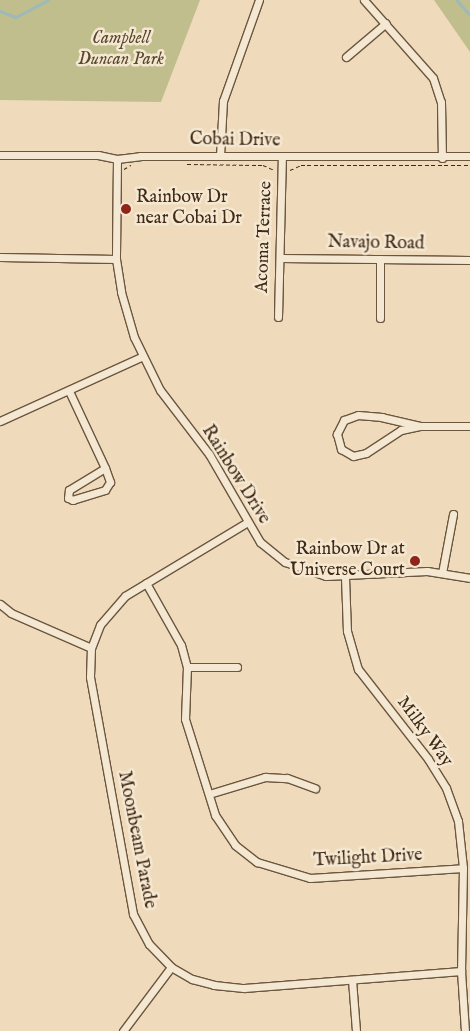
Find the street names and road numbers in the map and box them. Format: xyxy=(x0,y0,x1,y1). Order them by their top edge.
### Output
street label: Cobai Drive xyxy=(189,129,281,153)
street label: Acoma Terrace xyxy=(252,181,278,293)
street label: Navajo Road xyxy=(327,232,425,256)
street label: Rainbow Drive xyxy=(196,422,274,528)
street label: Milky Way xyxy=(391,693,457,771)
street label: Moonbeam Parade xyxy=(112,770,160,910)
street label: Twilight Drive xyxy=(313,845,423,873)

